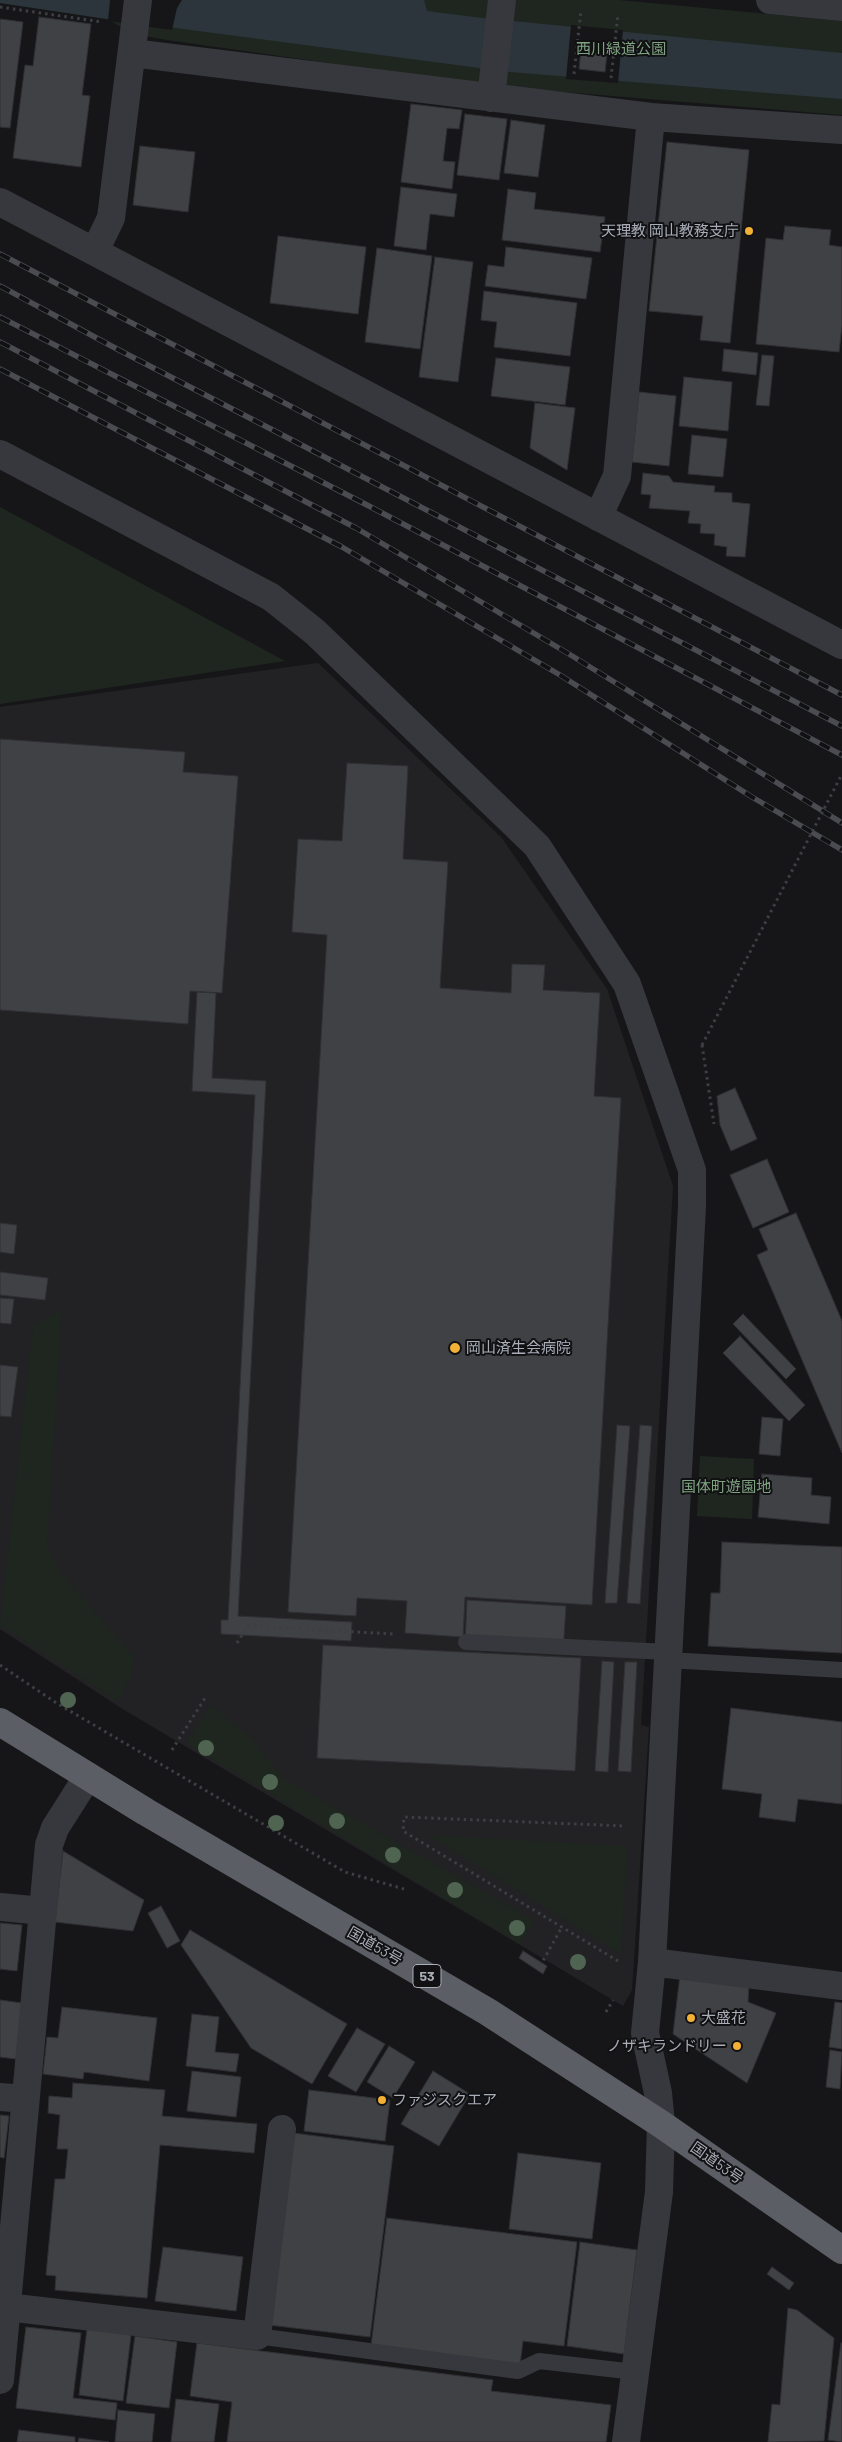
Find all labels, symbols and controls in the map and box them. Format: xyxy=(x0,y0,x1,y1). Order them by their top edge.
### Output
park label: 西川緑道公園 xyxy=(576,40,666,58)
place label: 天理教 岡山教務支庁 xyxy=(601,222,739,240)
marker: 天理教 岡山教務支庁 xyxy=(743,225,755,237)
place label: 岡山済生会病院 xyxy=(466,1339,571,1357)
marker: 岡山済生会病院 xyxy=(448,1341,462,1355)
park label: 国体町遊園地 xyxy=(681,1478,771,1496)
street label: 国道53号 xyxy=(344,1923,406,1969)
road number: 53 xyxy=(413,1964,441,1988)
place label: 大盛花 xyxy=(701,2009,746,2027)
marker: 大盛花 xyxy=(685,2012,697,2024)
place label: ノザキランドリー xyxy=(607,2037,727,2055)
marker: ノザキランドリー xyxy=(731,2040,743,2052)
place label: ファジスクエア xyxy=(392,2091,497,2109)
marker: ファジスクエア xyxy=(376,2094,388,2106)
street label: 国道53号 xyxy=(687,2138,747,2188)

